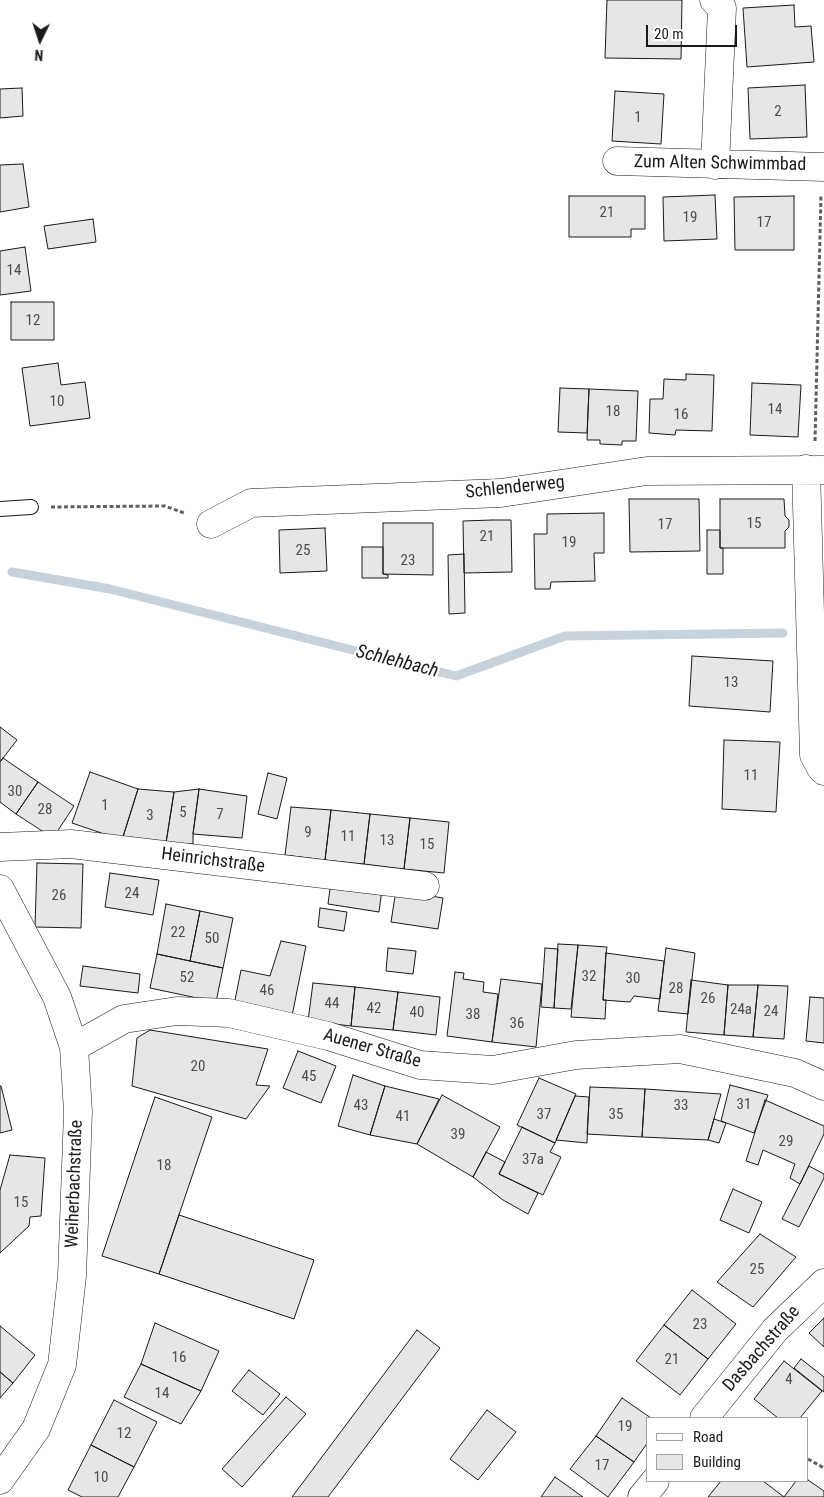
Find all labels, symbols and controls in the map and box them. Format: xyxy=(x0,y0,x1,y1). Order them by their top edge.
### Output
north arrow xyxy=(15,15,65,65)
scale bar xyxy=(649,15,740,47)
text: 20 m xyxy=(654,25,684,43)
text: N xyxy=(34,47,44,63)
house number: 2 xyxy=(774,103,782,121)
house number: 1 xyxy=(634,109,642,127)
street label: Zum Alten Schwimmbad xyxy=(634,152,806,176)
house number: 21 xyxy=(600,204,614,222)
house number: 19 xyxy=(683,209,697,227)
house number: 17 xyxy=(757,214,771,232)
house number: 14 xyxy=(7,262,21,280)
house number: 12 xyxy=(26,312,40,330)
house number: 10 xyxy=(50,393,64,411)
house number: 14 xyxy=(768,401,782,419)
house number: 18 xyxy=(606,403,620,421)
house number: 16 xyxy=(674,406,688,424)
street label: Schlenderweg xyxy=(464,472,566,504)
house number: 15 xyxy=(747,515,761,533)
house number: 17 xyxy=(658,516,672,534)
house number: 21 xyxy=(480,528,494,546)
house number: 19 xyxy=(562,534,576,552)
house number: 25 xyxy=(296,542,310,560)
house number: 23 xyxy=(401,552,415,570)
water label: Schlehbach xyxy=(353,641,441,683)
house number: 13 xyxy=(724,674,738,692)
house number: 11 xyxy=(744,767,758,785)
house number: 30 xyxy=(8,783,22,801)
house number: 1 xyxy=(101,797,109,815)
house number: 28 xyxy=(38,801,52,819)
house number: 5 xyxy=(179,804,187,822)
house number: 7 xyxy=(216,806,224,824)
house number: 3 xyxy=(146,807,154,825)
house number: 9 xyxy=(304,824,312,842)
house number: 11 xyxy=(341,828,355,846)
house number: 13 xyxy=(380,832,394,850)
house number: 15 xyxy=(420,836,434,854)
street label: Heinrichstraße xyxy=(160,844,266,878)
house number: 24 xyxy=(125,885,139,903)
house number: 26 xyxy=(52,887,66,905)
house number: 22 xyxy=(171,924,185,942)
house number: 50 xyxy=(205,930,219,948)
house number: 32 xyxy=(582,968,596,986)
house number: 52 xyxy=(180,969,194,987)
house number: 30 xyxy=(626,970,640,988)
house number: 28 xyxy=(669,980,683,998)
house number: 46 xyxy=(260,982,274,1000)
house number: 26 xyxy=(701,990,715,1008)
house number: 44 xyxy=(325,995,339,1013)
house number: 42 xyxy=(367,1000,381,1018)
house number: 24a xyxy=(730,1001,752,1019)
house number: 24 xyxy=(764,1003,778,1021)
house number: 40 xyxy=(410,1004,424,1022)
house number: 38 xyxy=(466,1006,480,1024)
house number: 36 xyxy=(510,1015,524,1033)
street label: Auener Straße xyxy=(321,1025,423,1073)
house number: 20 xyxy=(191,1058,205,1076)
house number: 45 xyxy=(302,1068,316,1086)
house number: 31 xyxy=(737,1096,751,1114)
house number: 43 xyxy=(354,1097,368,1115)
house number: 33 xyxy=(674,1097,688,1115)
house number: 37 xyxy=(537,1106,551,1124)
house number: 35 xyxy=(609,1106,623,1124)
house number: 41 xyxy=(396,1108,410,1126)
street label: Weiherbachstraße xyxy=(62,1120,88,1248)
house number: 39 xyxy=(451,1126,465,1144)
house number: 29 xyxy=(779,1133,793,1151)
house number: 37a xyxy=(522,1151,544,1169)
house number: 18 xyxy=(157,1157,171,1175)
house number: 15 xyxy=(14,1194,28,1212)
house number: 25 xyxy=(750,1261,764,1279)
street label: Dasbachstraße xyxy=(719,1302,805,1396)
house number: 23 xyxy=(693,1316,707,1334)
house number: 16 xyxy=(172,1349,186,1367)
house number: 21 xyxy=(665,1351,679,1369)
house number: 4 xyxy=(785,1371,793,1389)
house number: 14 xyxy=(155,1385,169,1403)
legend xyxy=(646,1417,809,1482)
house number: 19 xyxy=(618,1418,632,1436)
house number: 12 xyxy=(117,1425,131,1443)
text: Road xyxy=(693,1428,723,1446)
text: Building xyxy=(693,1453,741,1471)
house number: 17 xyxy=(595,1457,609,1475)
house number: 10 xyxy=(94,1469,108,1487)

